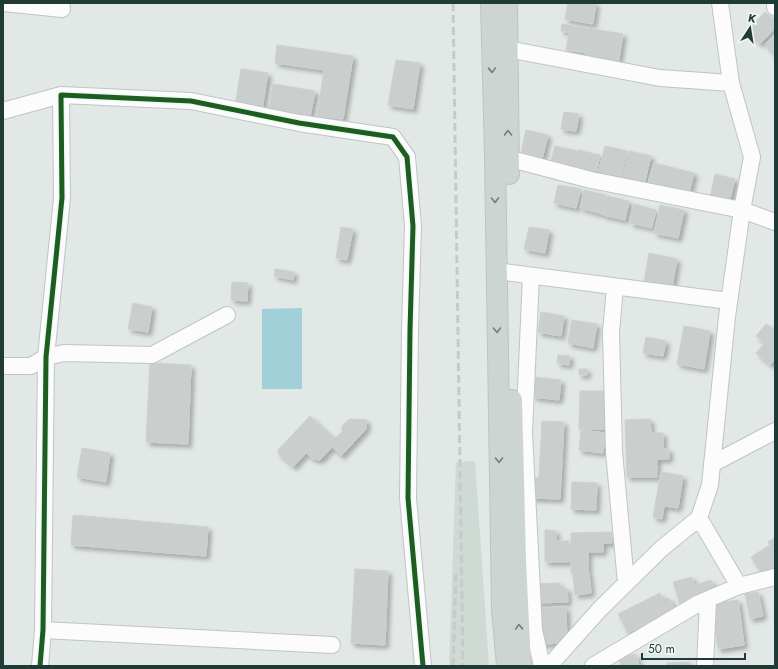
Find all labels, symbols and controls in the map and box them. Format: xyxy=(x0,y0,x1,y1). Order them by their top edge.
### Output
north arrow xyxy=(730,8,770,48)
text: K xyxy=(747,10,758,27)
one-way arrow xyxy=(488,67,496,73)
one-way arrow xyxy=(504,130,513,136)
one-way arrow xyxy=(491,197,499,203)
one-way arrow xyxy=(493,327,501,333)
one-way arrow xyxy=(495,457,504,463)
one-way arrow xyxy=(515,624,523,630)
scale bar xyxy=(642,635,745,661)
text: 50 m xyxy=(648,640,675,658)

